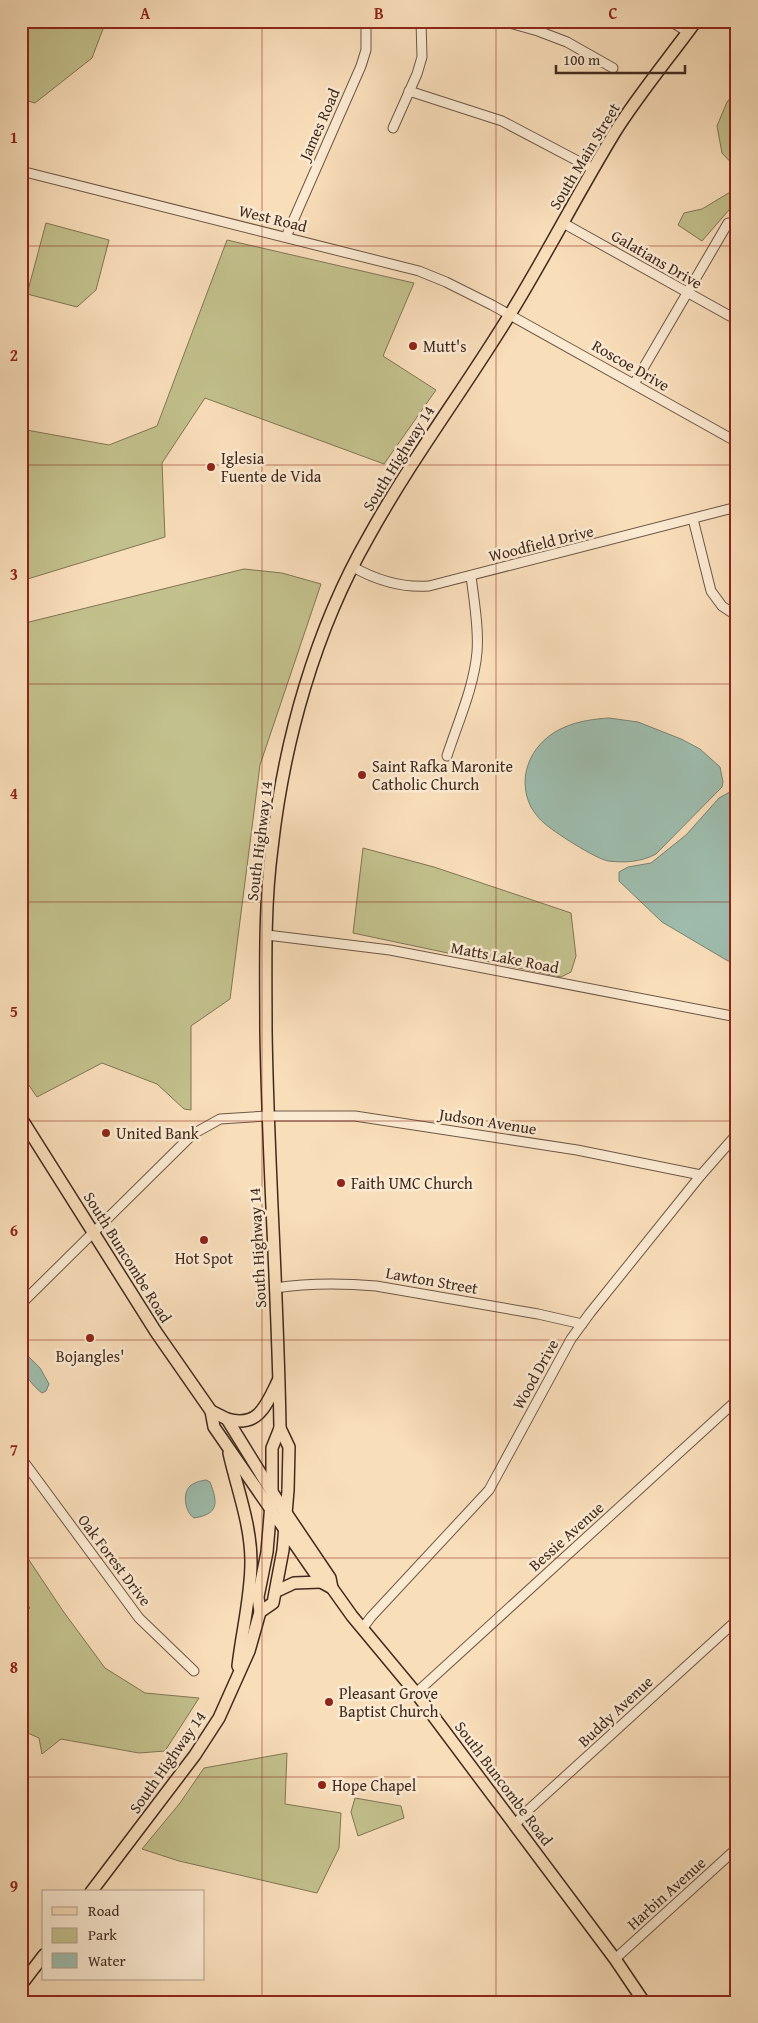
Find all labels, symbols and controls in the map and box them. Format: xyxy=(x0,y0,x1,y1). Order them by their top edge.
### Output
text: A xyxy=(140,1,151,25)
text: B xyxy=(374,1,384,25)
text: C xyxy=(608,1,618,25)
scale bar xyxy=(556,42,684,74)
text: 100 m xyxy=(563,49,601,70)
street label: James Road xyxy=(292,84,346,166)
street label: South Main Street xyxy=(543,98,626,214)
text: 1 xyxy=(10,125,18,149)
street label: West Road xyxy=(236,198,310,238)
street label: Galatians Drive xyxy=(607,223,707,295)
street label: Roscoe Drive xyxy=(588,333,674,397)
place label: Mutt's xyxy=(423,334,467,358)
marker: Mutt's xyxy=(407,340,419,352)
text: 2 xyxy=(10,343,18,367)
street label: South Highway 14 xyxy=(356,400,440,515)
place label: Iglesia Fuente de Vida xyxy=(221,446,322,488)
marker: Iglesia Fuente de Vida xyxy=(205,461,217,473)
street label: Woodfield Drive xyxy=(486,518,596,568)
text: 3 xyxy=(10,562,18,586)
place label: Saint Rafka Maronite Catholic Church xyxy=(372,754,513,796)
marker: Saint Rafka Maronite Catholic Church xyxy=(356,769,368,781)
street label: South Highway 14 xyxy=(240,779,278,902)
text: 4 xyxy=(10,781,18,805)
street label: Matts Lake Road xyxy=(449,935,561,979)
text: 5 xyxy=(10,999,18,1023)
street label: Judson Avenue xyxy=(436,1101,538,1141)
place label: United Bank xyxy=(116,1121,200,1145)
marker: United Bank xyxy=(100,1127,112,1139)
place label: Faith UMC Church xyxy=(351,1171,473,1195)
marker: Faith UMC Church xyxy=(335,1177,347,1189)
street label: South Buncombe Road xyxy=(78,1187,178,1328)
street label: South Highway 14 xyxy=(242,1187,272,1309)
text: 6 xyxy=(10,1218,18,1242)
marker: Hot Spot xyxy=(198,1234,210,1246)
place label: Hot Spot xyxy=(175,1246,233,1270)
street label: Lawton Street xyxy=(384,1260,480,1300)
marker: Bojangles' xyxy=(84,1332,96,1344)
street label: Wood Drive xyxy=(506,1334,564,1414)
place label: Bojangles' xyxy=(56,1344,124,1368)
text: 7 xyxy=(10,1437,18,1461)
street label: Bessie Avenue xyxy=(523,1496,609,1576)
street label: Oak Forest Drive xyxy=(72,1509,158,1611)
text: 8 xyxy=(10,1655,18,1679)
street label: Buddy Avenue xyxy=(572,1670,658,1752)
place label: Pleasant Grove Baptist Church xyxy=(339,1681,438,1723)
marker: Pleasant Grove Baptist Church xyxy=(323,1696,335,1708)
street label: South Highway 14 xyxy=(123,1706,212,1818)
street label: South Buncombe Road xyxy=(449,1716,559,1851)
place label: Hope Chapel xyxy=(332,1773,417,1797)
marker: Hope Chapel xyxy=(316,1779,328,1791)
street label: Harbin Avenue xyxy=(621,1851,711,1935)
text: 9 xyxy=(10,1874,18,1898)
legend xyxy=(42,1890,205,1980)
text: Road xyxy=(88,1900,119,1921)
text: Park xyxy=(88,1924,117,1945)
text: Water xyxy=(88,1950,126,1971)

